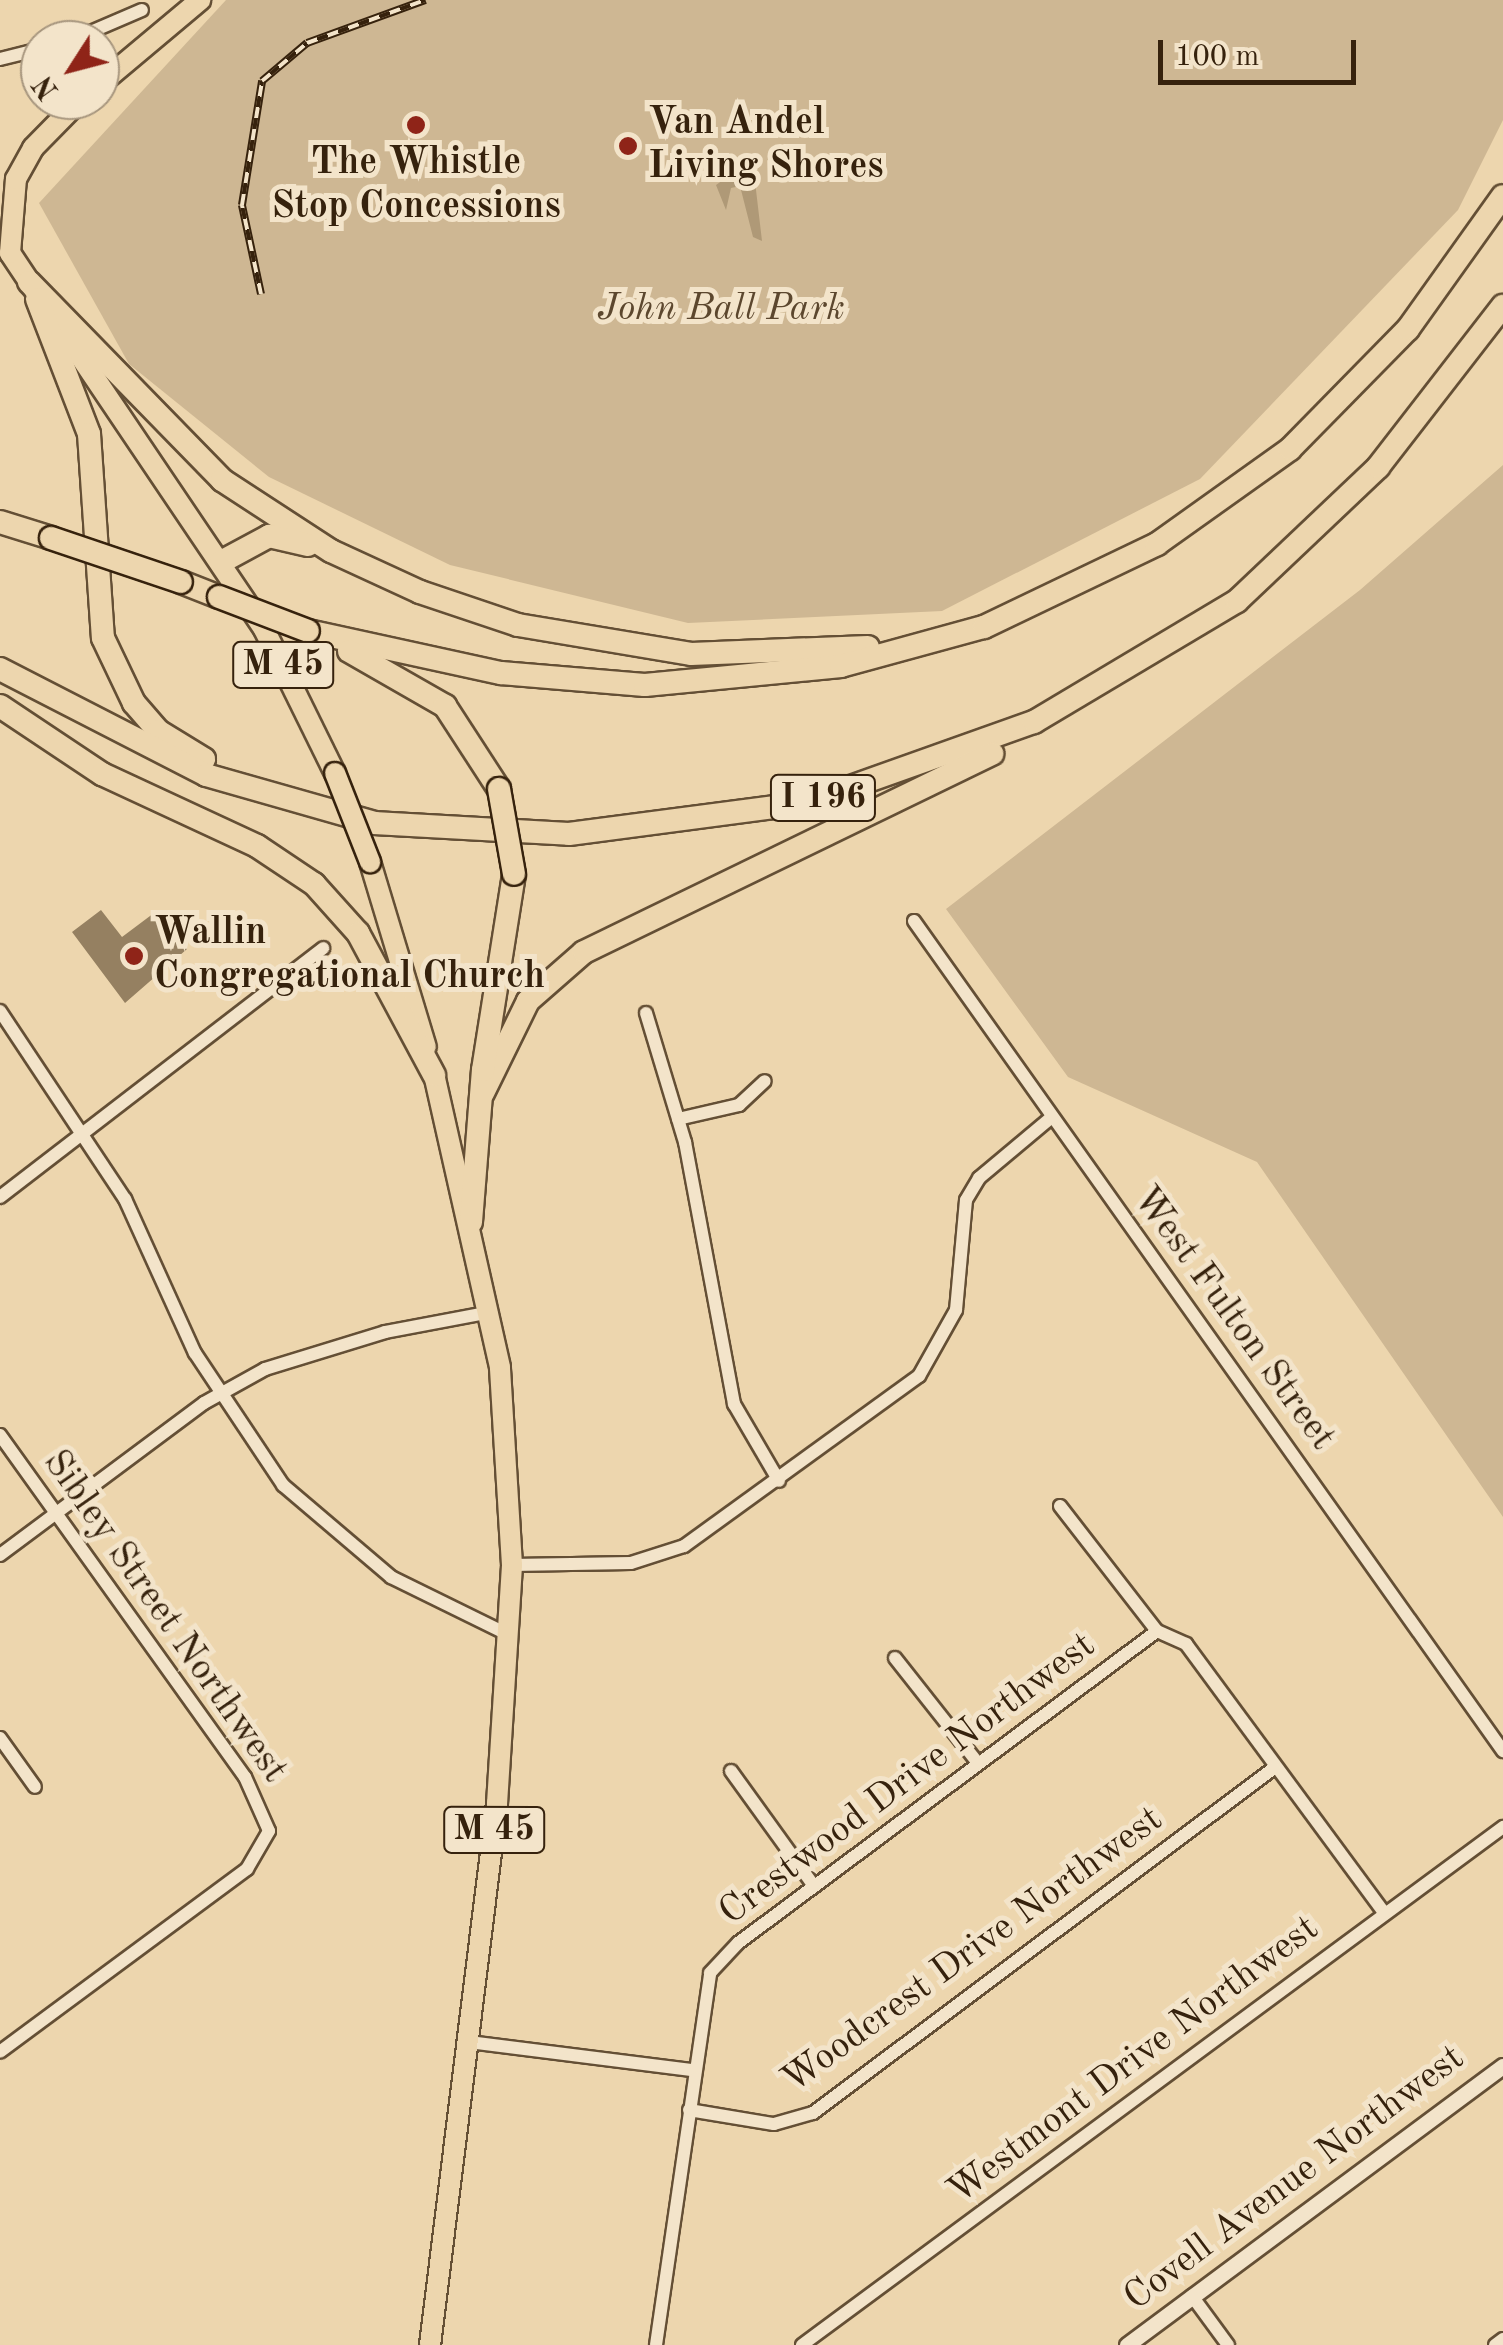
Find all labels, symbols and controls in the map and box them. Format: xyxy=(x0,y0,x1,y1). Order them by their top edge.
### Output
north arrow xyxy=(20,20,120,120)
scale bar xyxy=(1163,20,1360,82)
text: 100 m xyxy=(1175,42,1259,72)
text: N xyxy=(30,70,65,103)
place label: Van Andel Living Shores xyxy=(648,101,884,190)
marker: The Whistle Stop Concessions xyxy=(405,114,427,136)
marker: Van Andel Living Shores xyxy=(617,135,639,157)
place label: The Whistle Stop Concessions xyxy=(271,141,561,230)
park label: John Ball Park xyxy=(597,287,845,333)
road number: M 45 xyxy=(230,635,336,695)
road number: I 196 xyxy=(768,768,878,828)
place label: Wallin Congregational Church xyxy=(154,911,545,1001)
marker: Wallin Congregational Church xyxy=(123,945,145,967)
street label: West Fulton Street xyxy=(1122,1178,1344,1460)
street label: Sibley Street Northwest xyxy=(32,1442,296,1792)
street label: Crestwood Drive Northwest xyxy=(711,1624,1105,1936)
street label: Woodcrest Drive Northwest xyxy=(774,1798,1172,2104)
road number: M 45 xyxy=(442,1800,546,1860)
street label: Westmont Drive Northwest xyxy=(940,1907,1328,2215)
street label: Covell Avenue Northwest xyxy=(1116,2036,1474,2322)

